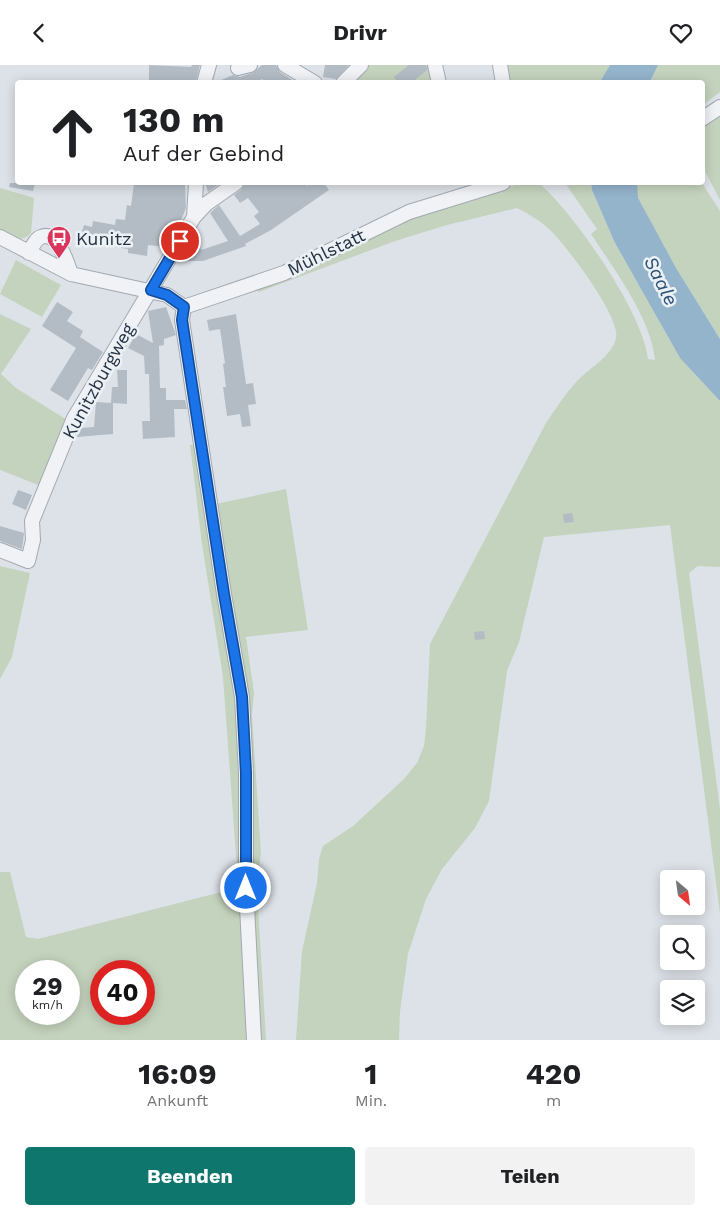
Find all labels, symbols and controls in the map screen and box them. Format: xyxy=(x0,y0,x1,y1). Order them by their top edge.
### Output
icon: back xyxy=(25,19,53,47)
icon: heart xyxy=(667,19,695,47)
text: Drivr xyxy=(333,20,387,45)
text: 130 m xyxy=(123,99,224,141)
icon: ahead xyxy=(40,100,105,165)
text: Auf der Gebind xyxy=(123,141,284,166)
pin xyxy=(159,220,201,262)
street label: Mühlstatt xyxy=(284,224,369,280)
bus stop icon: Kunitz xyxy=(46,225,72,259)
icon: arrive xyxy=(166,227,194,255)
place label: Kunitz xyxy=(76,228,132,249)
water label: Saale xyxy=(639,253,683,309)
street label: Kunitzburgweg xyxy=(58,319,139,442)
position arrow xyxy=(219,861,271,913)
north arrow xyxy=(660,870,705,915)
map controls xyxy=(660,870,705,1025)
button: search xyxy=(660,925,705,970)
speed limit sign: 40 xyxy=(90,960,155,1025)
text: 29 xyxy=(32,972,63,1001)
button: layers xyxy=(660,980,705,1025)
text: km/h xyxy=(32,998,63,1012)
text: 16:09 xyxy=(138,1056,217,1091)
text: 1 xyxy=(365,1056,377,1091)
text: 420 xyxy=(525,1056,582,1091)
text: Ankunft xyxy=(147,1091,208,1110)
text: Min. xyxy=(355,1091,387,1110)
text: m xyxy=(546,1091,561,1110)
button: Beenden xyxy=(25,1147,355,1205)
button: Teilen xyxy=(365,1147,695,1205)

